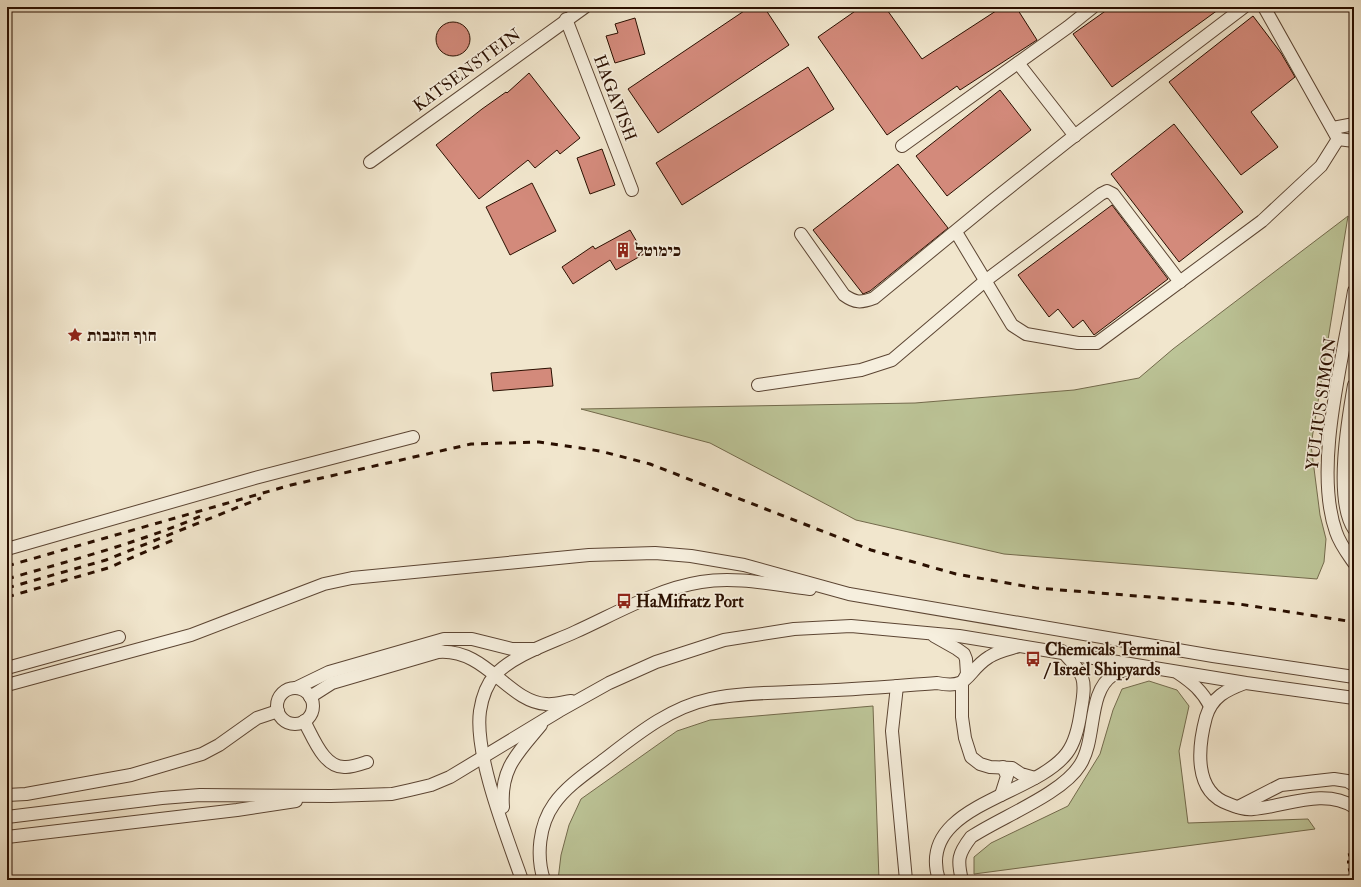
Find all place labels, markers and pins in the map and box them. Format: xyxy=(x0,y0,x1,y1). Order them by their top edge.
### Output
place label: כימוטל xyxy=(635,240,681,261)
building icon: כימוטל xyxy=(614,241,632,259)
place label: חוף הזנבות xyxy=(87,325,157,346)
place icon: חוף הזנבות xyxy=(66,326,84,344)
place label: HaMifratz Port xyxy=(636,591,744,612)
bus stop icon: HaMifratz Port xyxy=(615,592,633,610)
place label: Chemicals Terminal / Israel Shipyards xyxy=(1043,639,1181,681)
bus stop icon: Chemicals Terminal / Israel Shipyards xyxy=(1024,650,1042,668)

